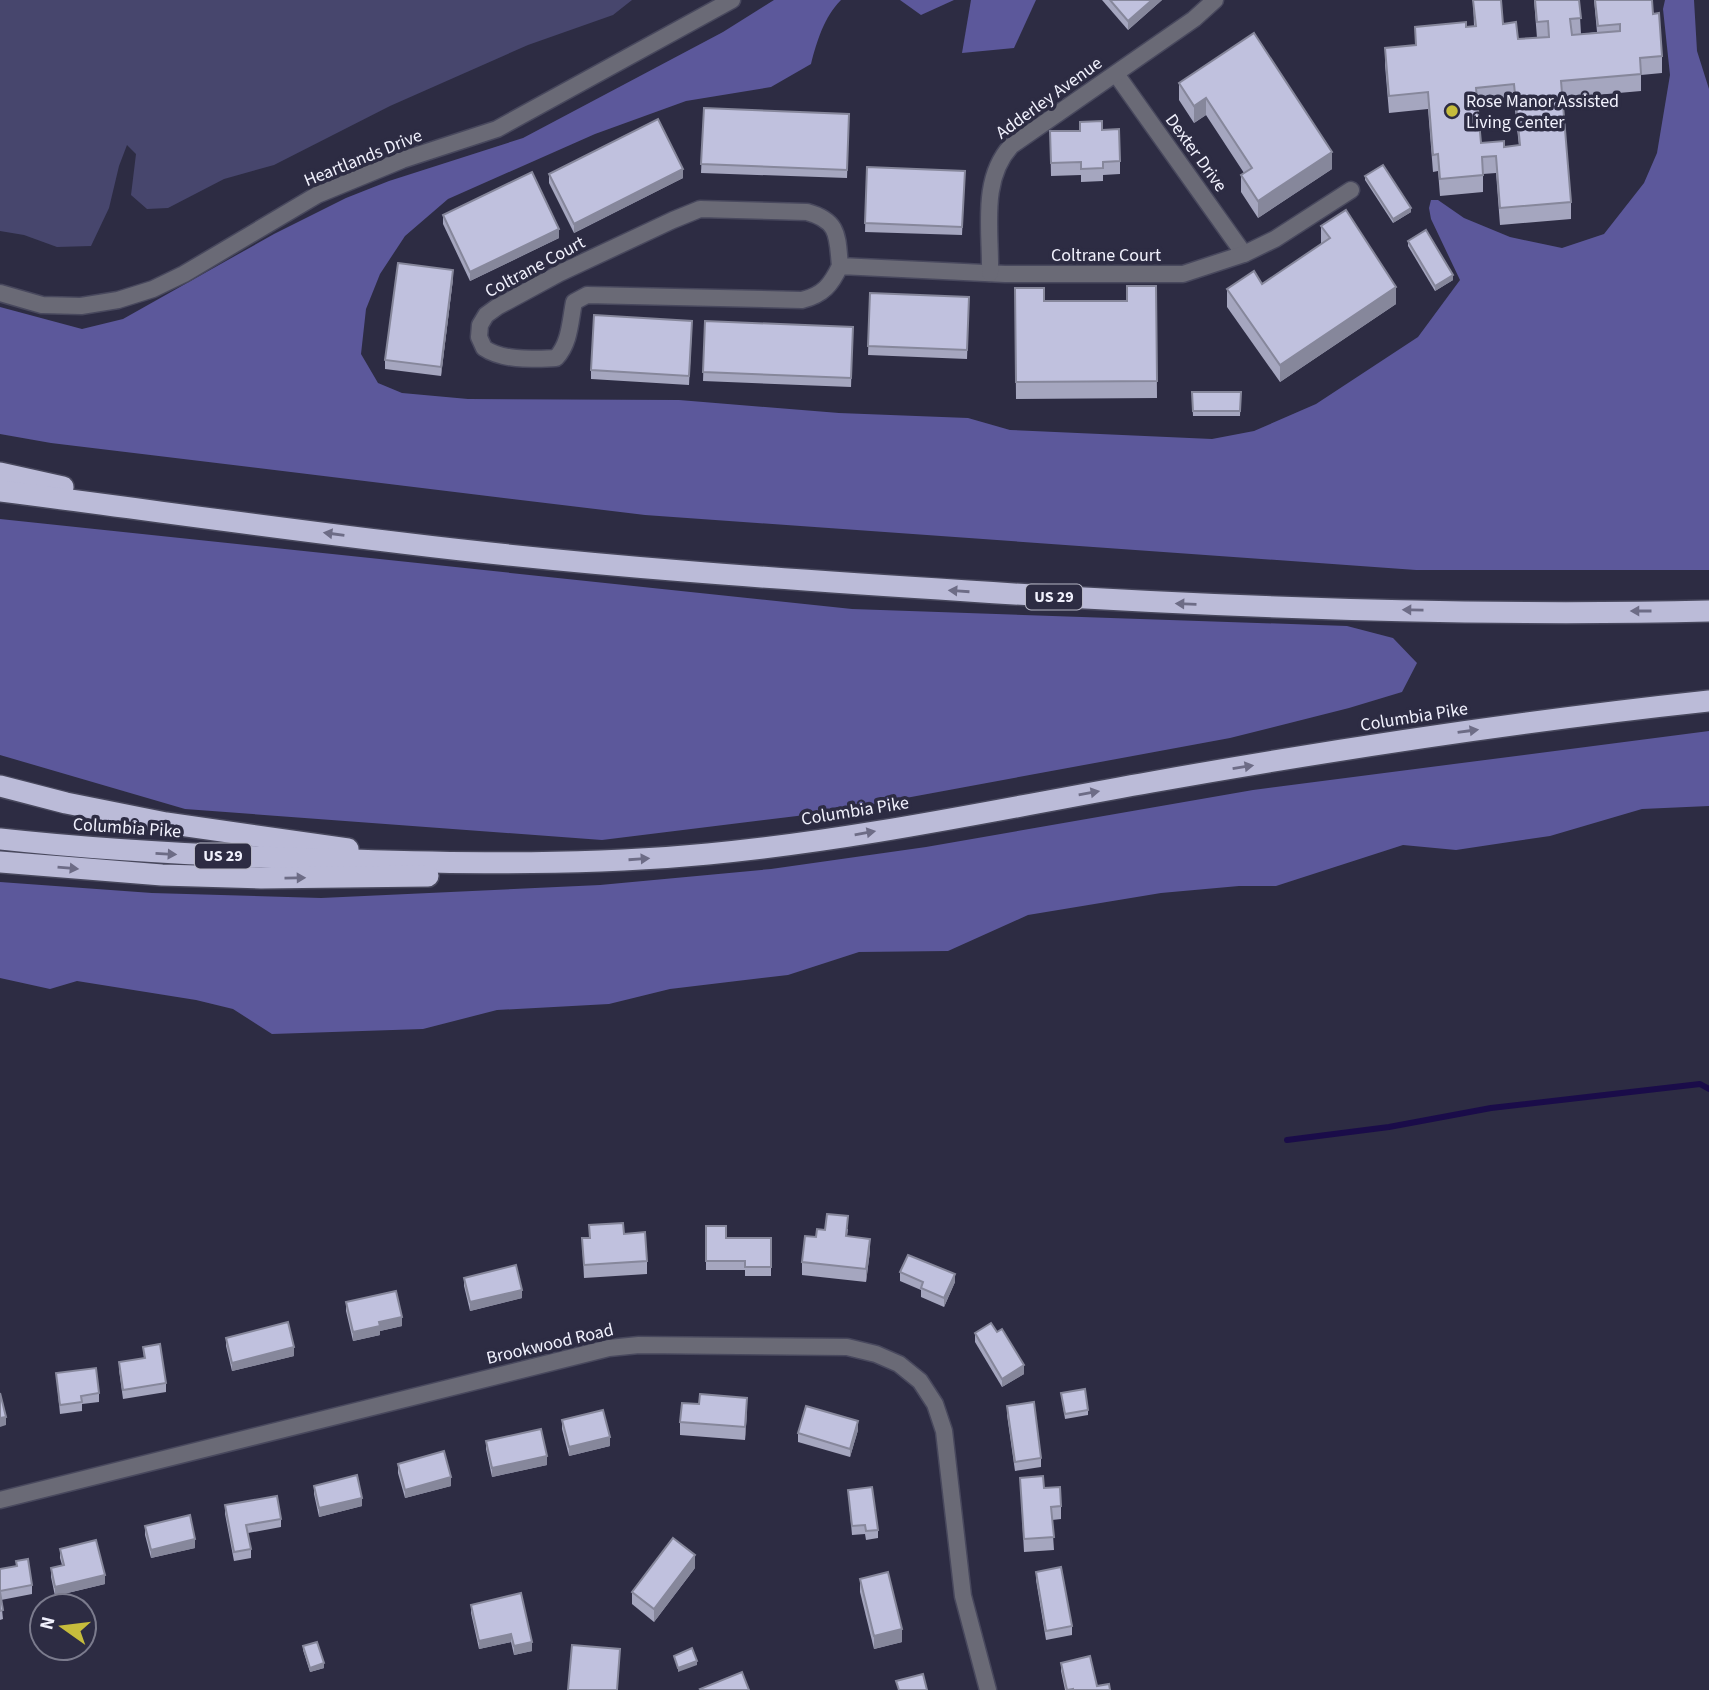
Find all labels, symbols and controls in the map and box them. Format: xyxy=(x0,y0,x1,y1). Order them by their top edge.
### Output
street label: Adderley Avenue xyxy=(991,51,1107,145)
place label: Rose Manor Assisted Living Center xyxy=(1466,89,1619,135)
marker: Rose Manor Assisted Living Center xyxy=(1444,103,1460,119)
street label: Dexter Drive xyxy=(1159,109,1233,197)
street label: Heartlands Drive xyxy=(300,123,426,193)
street label: Coltrane Court xyxy=(481,230,589,304)
street label: Coltrane Court xyxy=(1051,243,1161,268)
one-way arrow xyxy=(323,528,345,539)
road number: US 29 xyxy=(1026,584,1082,610)
one-way arrow xyxy=(948,585,970,596)
one-way arrow xyxy=(1175,598,1197,609)
one-way arrow xyxy=(1402,604,1424,615)
one-way arrow xyxy=(1630,605,1652,617)
street label: Columbia Pike xyxy=(1358,696,1470,738)
one-way arrow xyxy=(1457,725,1479,736)
one-way arrow xyxy=(1232,761,1254,772)
one-way arrow xyxy=(1078,787,1100,798)
street label: Columbia Pike xyxy=(799,790,911,832)
street label: Columbia Pike xyxy=(72,812,182,844)
one-way arrow xyxy=(854,827,876,838)
road number: US 29 xyxy=(195,844,251,869)
one-way arrow xyxy=(155,848,177,859)
one-way arrow xyxy=(628,853,650,864)
one-way arrow xyxy=(57,863,79,874)
one-way arrow xyxy=(284,872,306,884)
street label: Brookwood Road xyxy=(484,1317,616,1371)
north arrow xyxy=(28,1592,98,1662)
text: N xyxy=(33,1614,63,1633)

